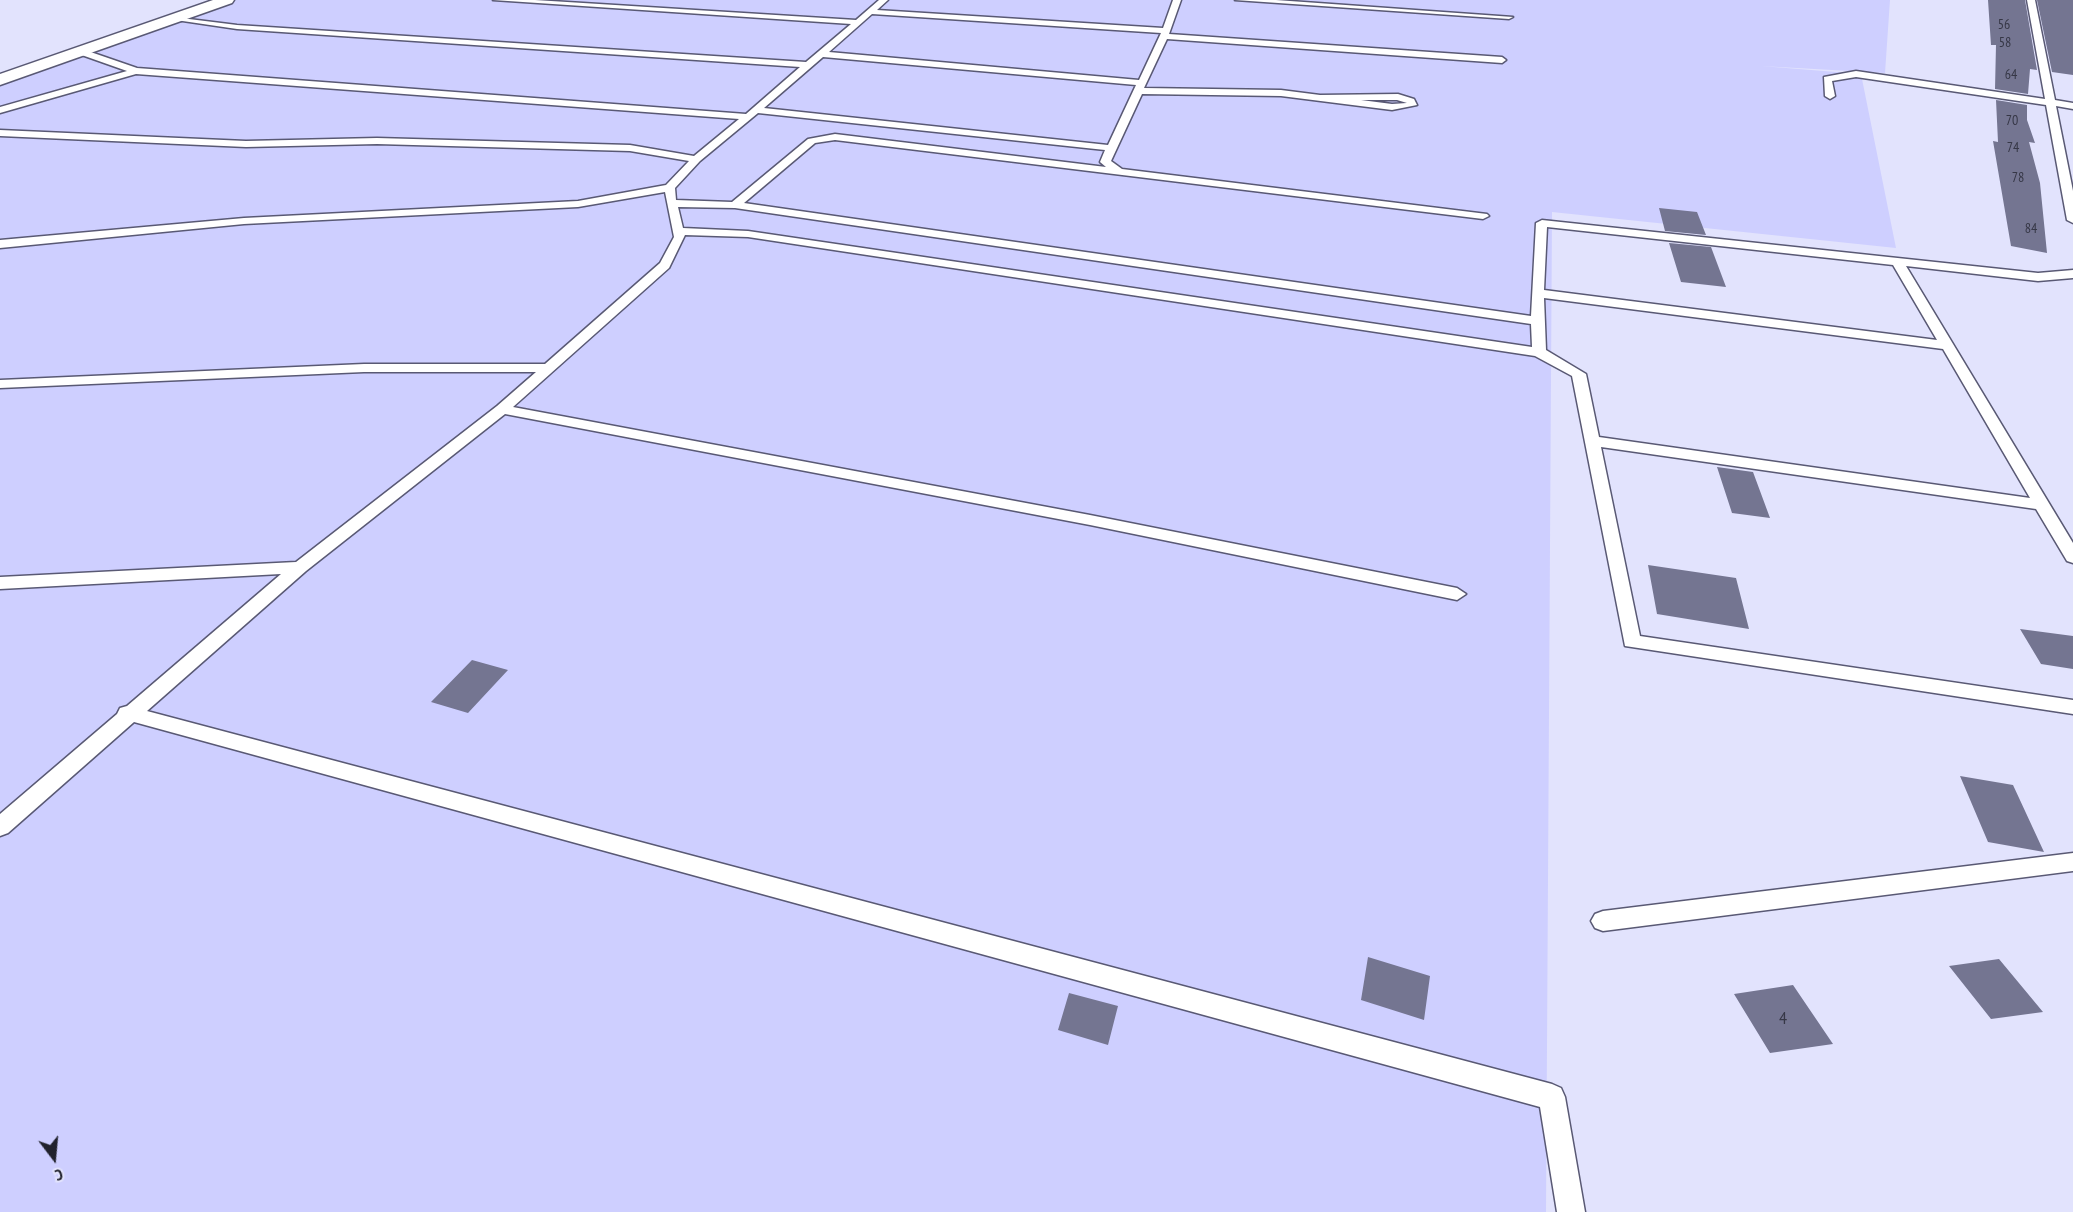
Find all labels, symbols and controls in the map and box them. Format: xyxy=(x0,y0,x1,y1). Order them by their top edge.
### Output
house number: 56 xyxy=(1998,17,2010,33)
house number: 58 xyxy=(1999,35,2011,51)
house number: 64 xyxy=(2005,67,2017,83)
house number: 70 xyxy=(2006,113,2018,129)
house number: 74 xyxy=(2007,140,2019,156)
house number: 78 xyxy=(2012,170,2024,186)
house number: 84 xyxy=(2025,221,2037,237)
house number: 4 xyxy=(1779,1008,1787,1030)
north arrow xyxy=(24,1128,84,1188)
text: С xyxy=(53,1165,65,1186)

